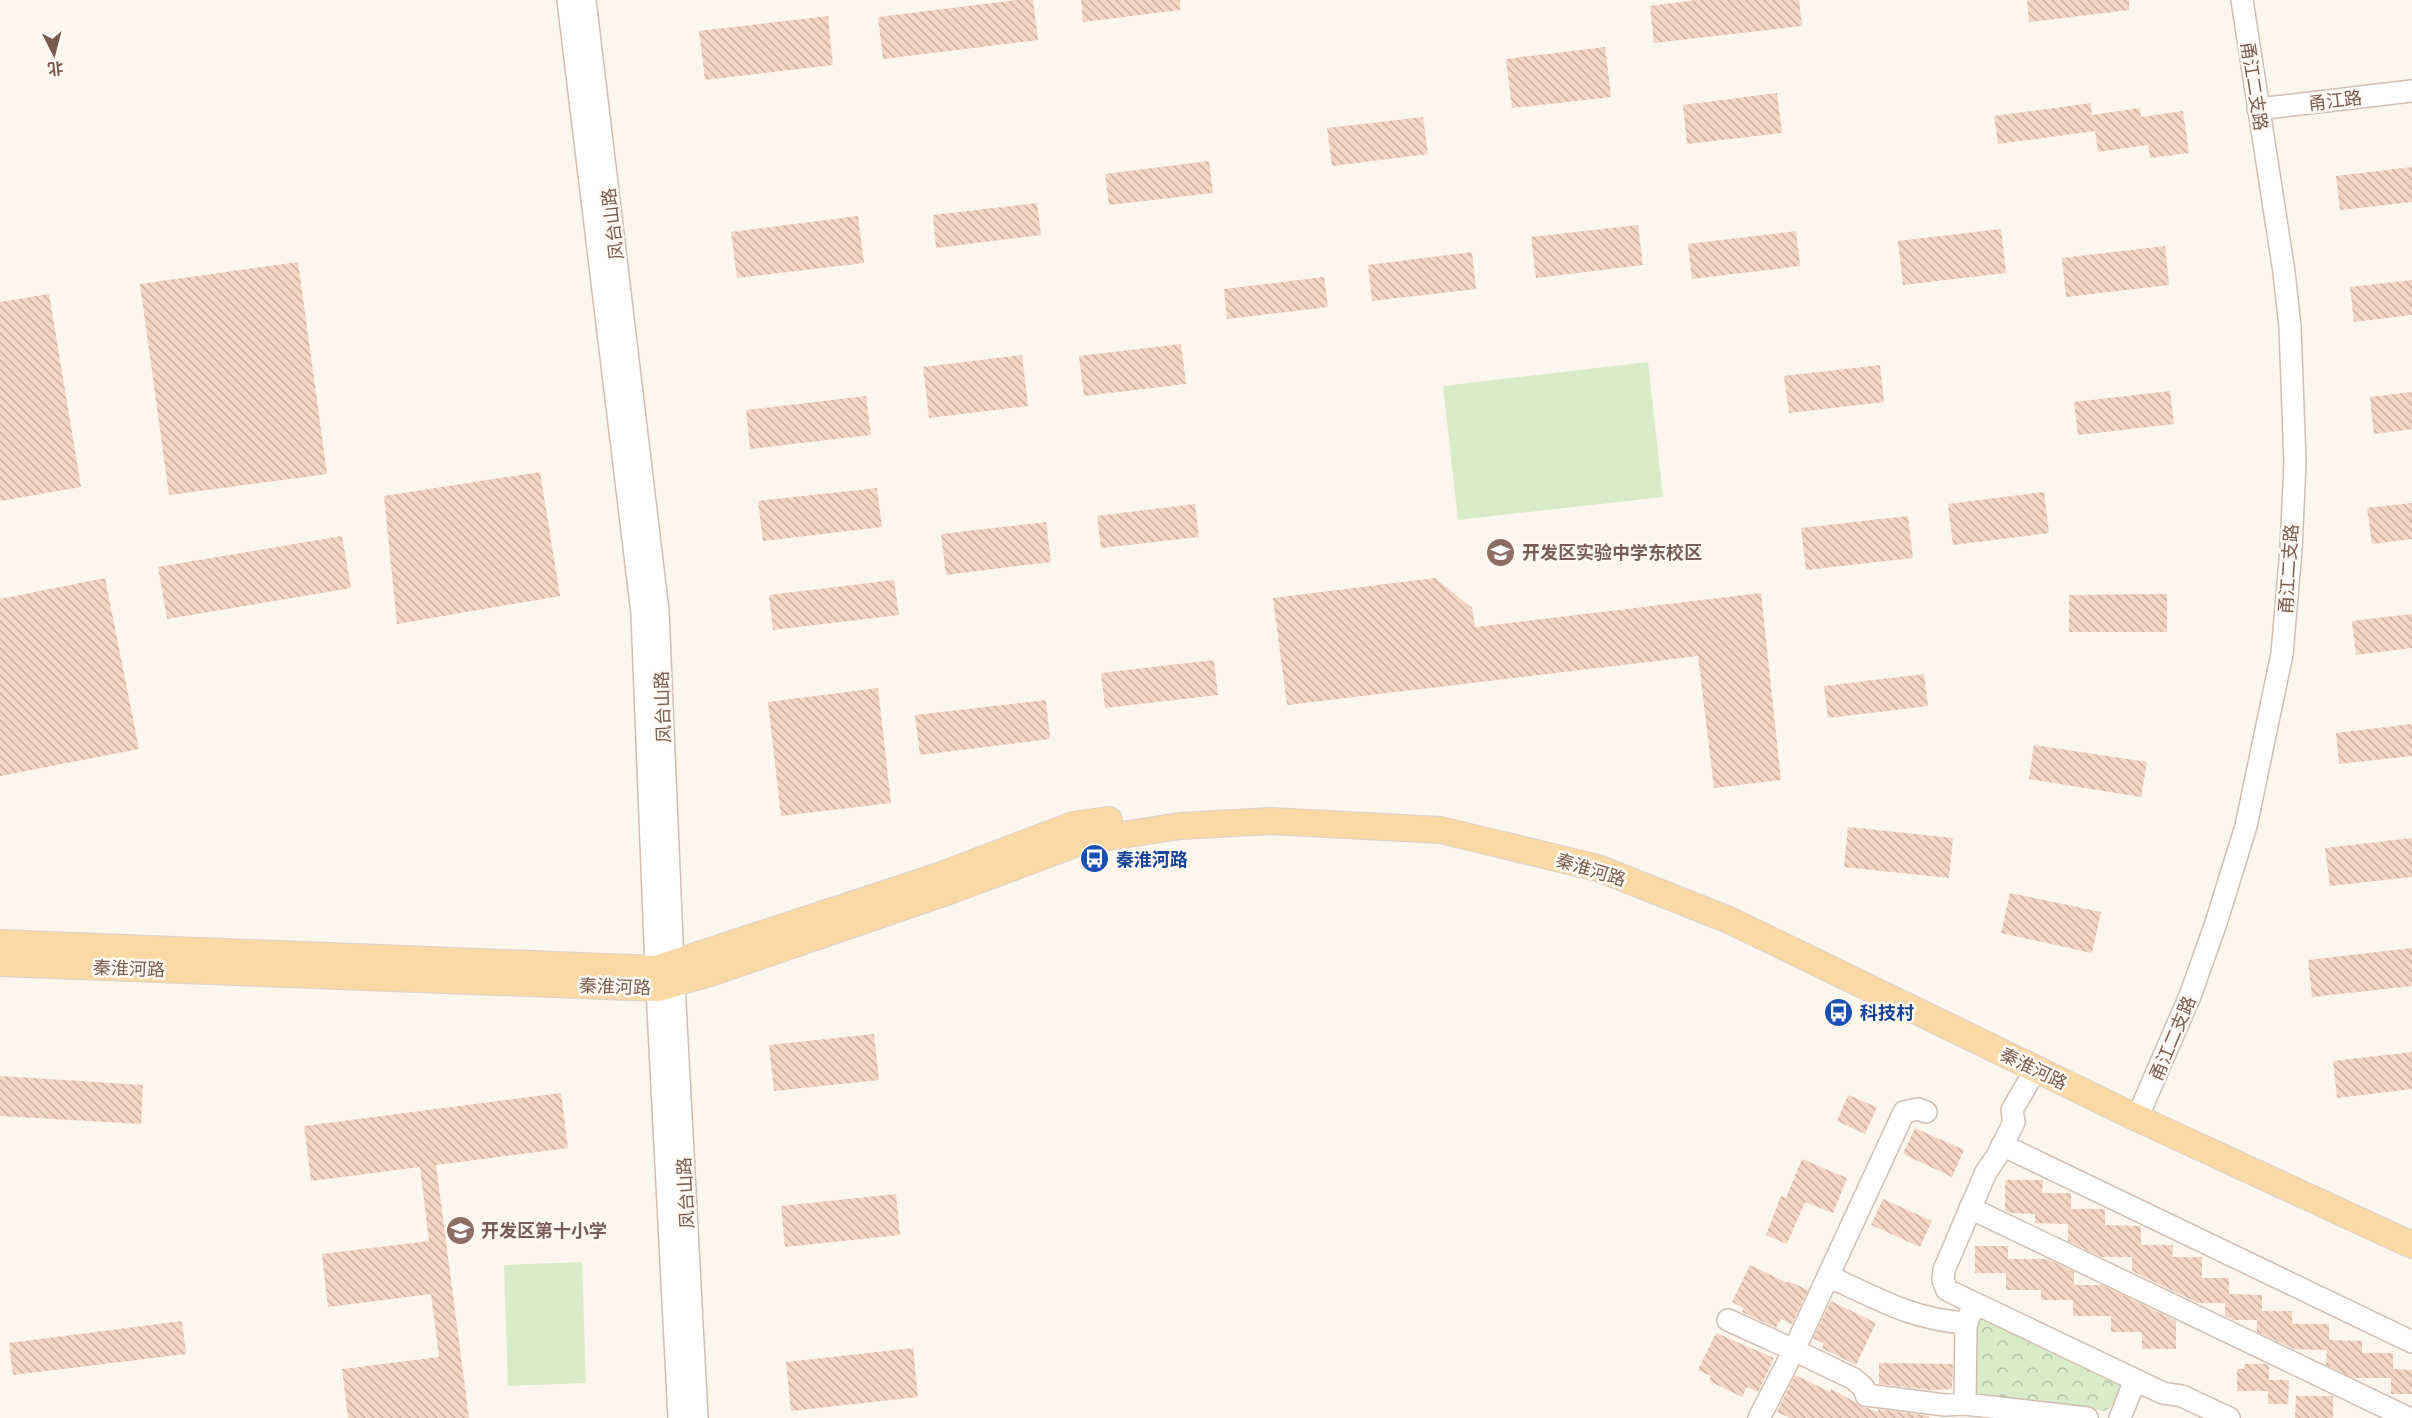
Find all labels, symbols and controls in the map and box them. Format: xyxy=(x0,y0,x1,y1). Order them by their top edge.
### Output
north arrow xyxy=(24,24,84,84)
street label: 甬江二支路 xyxy=(2237,40,2273,132)
text: 北 xyxy=(47,59,65,80)
street label: 甬江路 xyxy=(2307,86,2363,114)
street label: 凤台山路 xyxy=(597,187,627,261)
street label: 甬江二支路 xyxy=(2274,523,2302,615)
school or university icon: 开发区实验中学东校区 xyxy=(1485,536,1517,568)
place label: 开发区实验中学东校区 xyxy=(1522,541,1702,563)
street label: 凤台山路 xyxy=(650,671,674,743)
bus stop icon: 秦淮河路 xyxy=(1079,843,1111,875)
place label: 秦淮河路 xyxy=(1116,848,1188,870)
street label: 秦淮河路 xyxy=(1553,848,1629,890)
street label: 秦淮河路 xyxy=(93,956,165,980)
street label: 秦淮河路 xyxy=(579,974,651,998)
street label: 甬江二支路 xyxy=(2144,992,2200,1084)
bus stop icon: 科技村 xyxy=(1823,996,1855,1028)
place label: 科技村 xyxy=(1860,1001,1914,1023)
street label: 秦淮河路 xyxy=(1997,1042,2071,1094)
street label: 凤台山路 xyxy=(672,1156,698,1230)
school or university icon: 开发区第十小学 xyxy=(444,1214,476,1246)
place label: 开发区第十小学 xyxy=(481,1219,607,1241)

